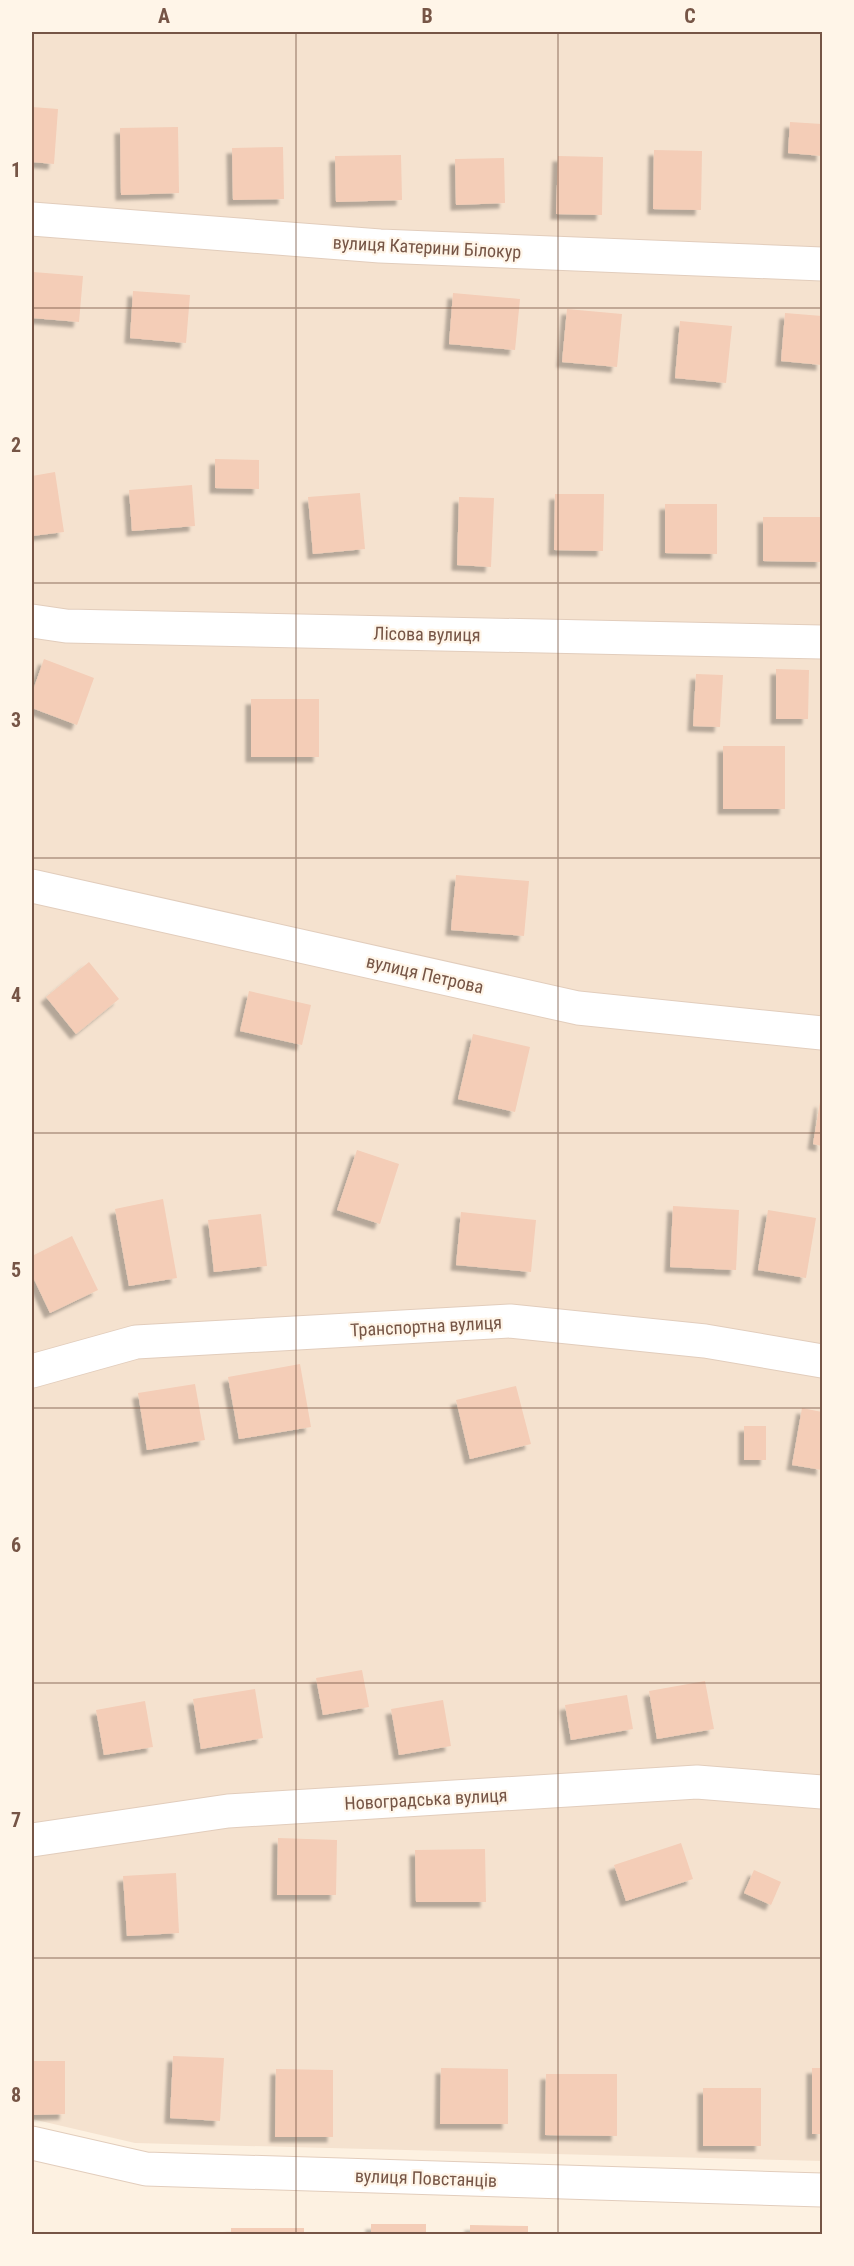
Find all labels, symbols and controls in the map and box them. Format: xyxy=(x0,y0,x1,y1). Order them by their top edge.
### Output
text: A xyxy=(158,4,170,28)
text: B xyxy=(421,4,433,28)
text: C xyxy=(684,4,696,28)
text: 1 xyxy=(11,158,21,182)
street label: вулиця Катерини Білокур xyxy=(332,232,522,262)
text: 2 xyxy=(11,433,21,457)
street label: Лісова вулиця xyxy=(373,623,481,645)
text: 3 xyxy=(11,708,21,732)
street label: вулиця Петрова xyxy=(364,950,486,998)
text: 4 xyxy=(11,983,21,1007)
text: 5 xyxy=(11,1258,21,1282)
street label: Транспортна вулиця xyxy=(350,1312,502,1340)
text: 6 xyxy=(11,1533,21,1557)
street label: Новоградська вулиця xyxy=(344,1784,508,1814)
text: 7 xyxy=(11,1808,21,1832)
text: 8 xyxy=(11,2083,21,2107)
street label: вулиця Повстанців xyxy=(355,2165,497,2191)

